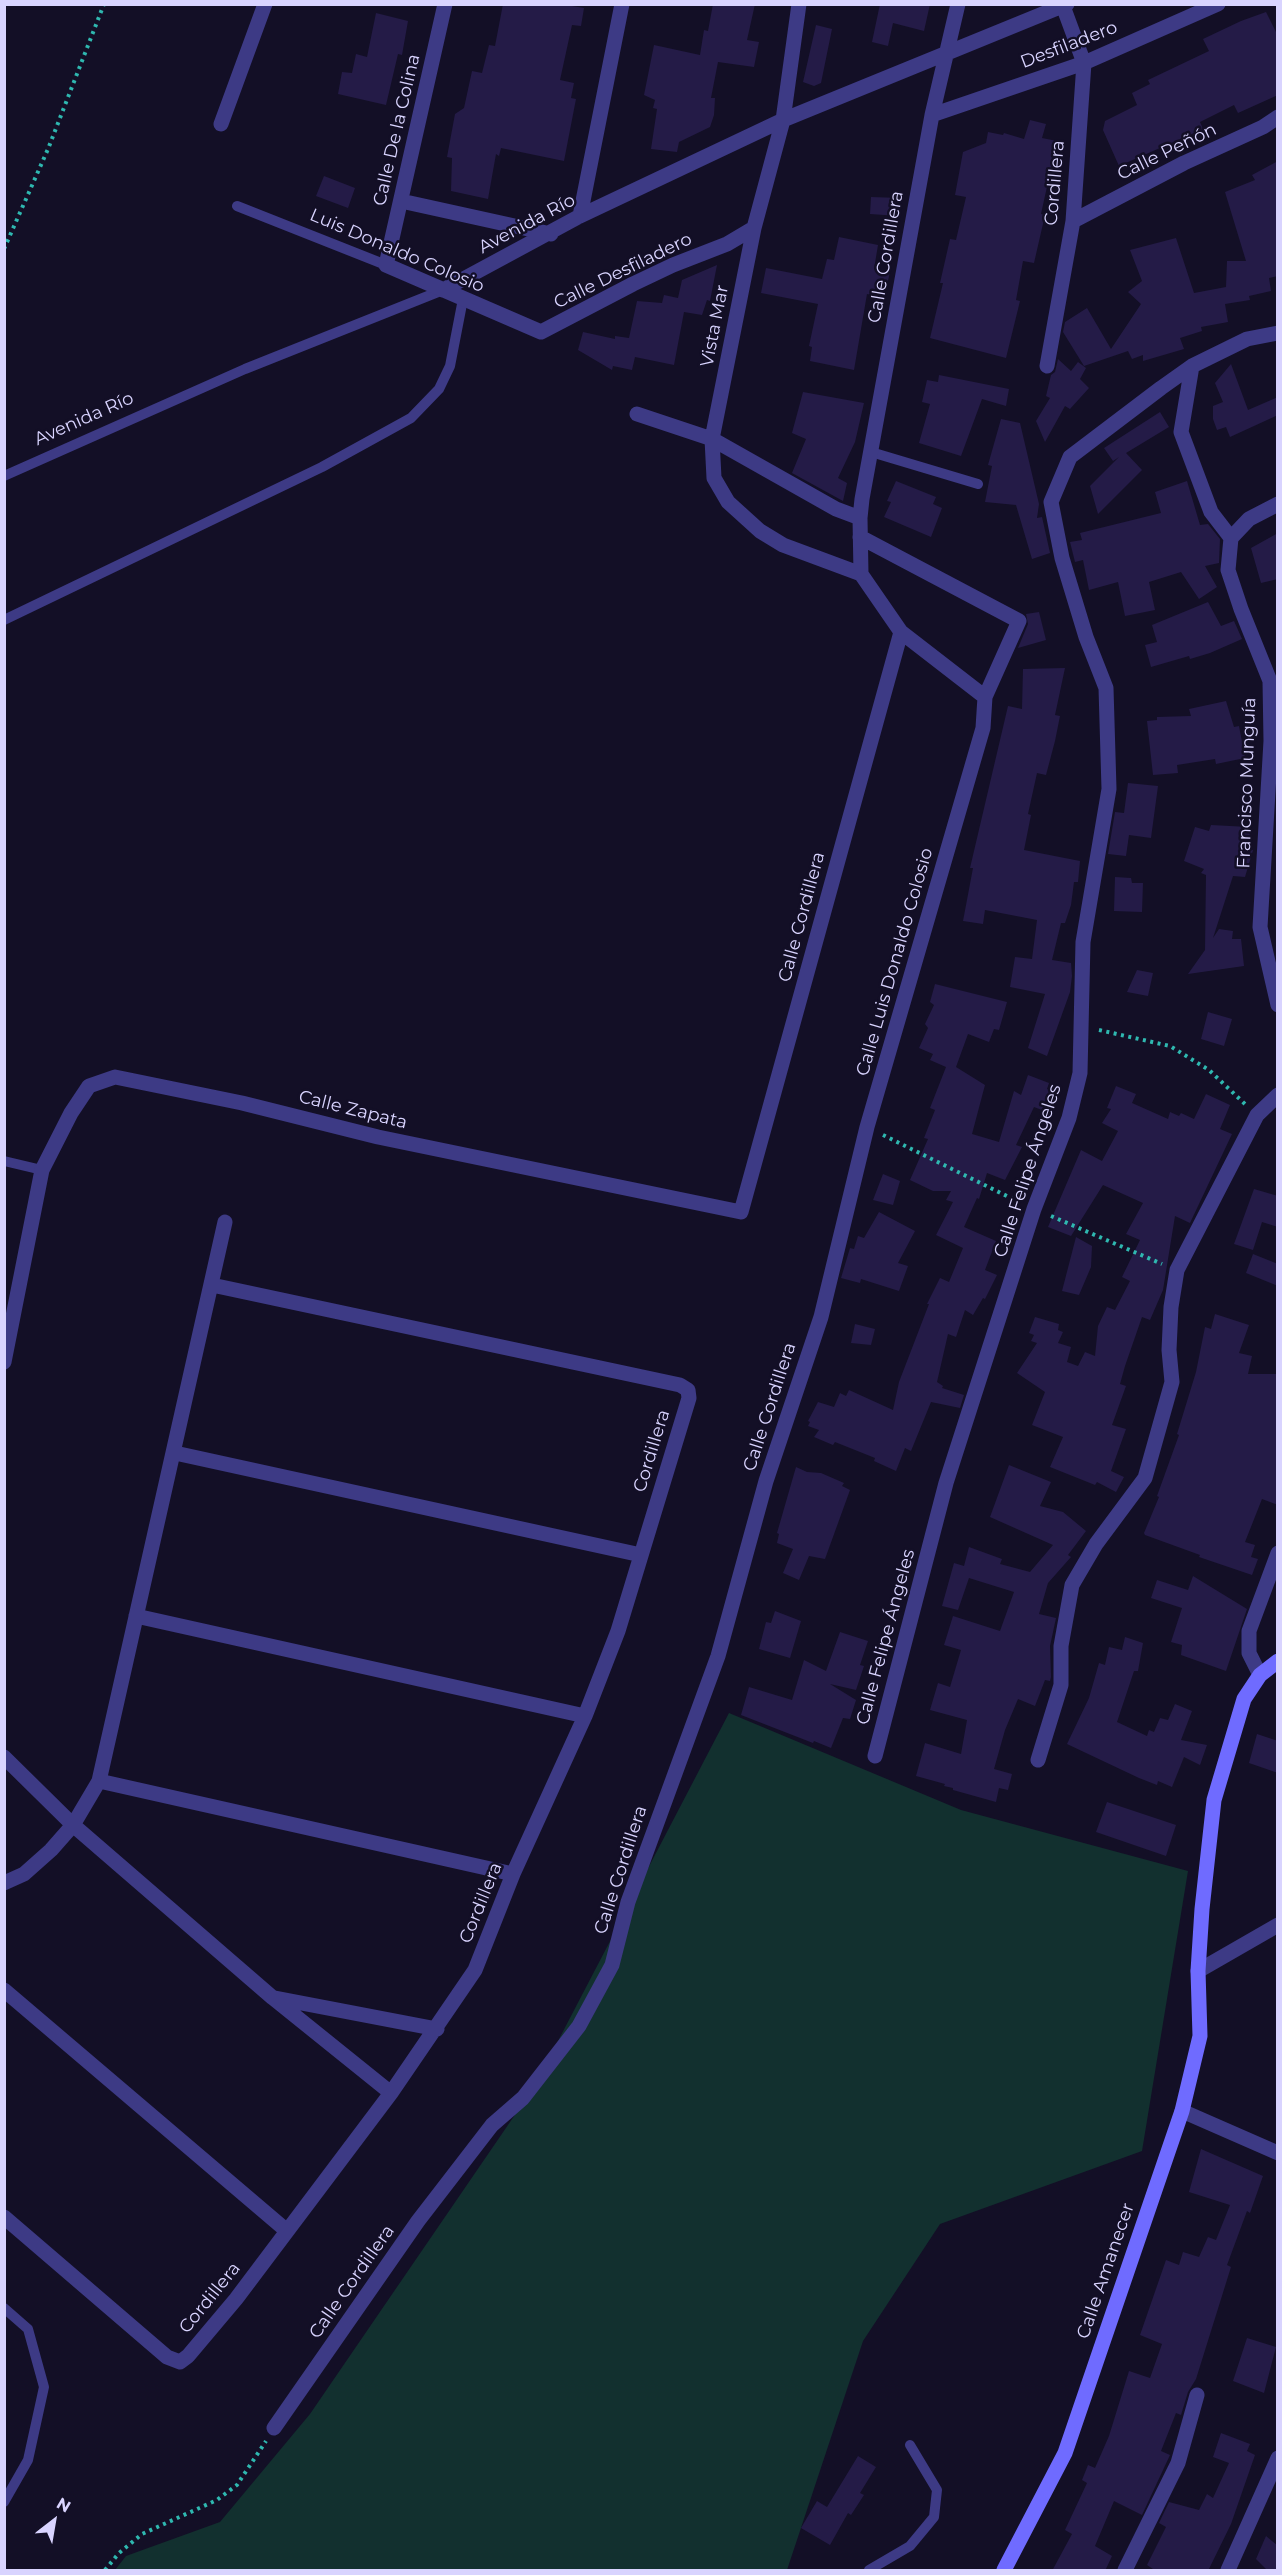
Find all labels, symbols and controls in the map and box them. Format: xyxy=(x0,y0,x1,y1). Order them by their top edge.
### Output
street label: Desfiladero xyxy=(1017,17,1121,73)
street label: Calle De la Colina xyxy=(369,52,425,208)
street label: Calle Peñón xyxy=(1114,119,1220,185)
street label: Cordillera xyxy=(1041,140,1069,226)
street label: Avenida Río xyxy=(475,189,579,259)
street label: Calle Cordillera xyxy=(864,189,908,325)
street label: Luis Donaldo Colosio xyxy=(306,204,488,298)
street label: Calle Desfiladero xyxy=(550,228,696,314)
street label: Vista Mar xyxy=(696,283,734,369)
street label: Avenida Río xyxy=(31,387,137,451)
street label: Francisco Munguía xyxy=(1233,697,1261,869)
street label: Calle Luis Donaldo Colosio xyxy=(852,846,938,1078)
street label: Calle Cordillera xyxy=(774,850,830,984)
street label: Calle Felipe Ángeles xyxy=(990,1082,1066,1260)
street label: Calle Zapata xyxy=(296,1086,410,1134)
street label: Calle Cordillera xyxy=(739,1340,801,1474)
street label: Cordillera xyxy=(629,1407,675,1495)
street label: Calle Felipe Ángeles xyxy=(852,1547,920,1727)
street label: Calle Cordillera xyxy=(590,1803,652,1937)
street label: Cordillera xyxy=(455,1859,507,1947)
street label: Calle Amanecer xyxy=(1073,2200,1139,2342)
street label: Calle Cordillera xyxy=(305,2221,399,2343)
street label: Cordillera xyxy=(175,2258,245,2338)
north arrow xyxy=(24,2491,84,2551)
text: N xyxy=(53,2494,74,2517)

